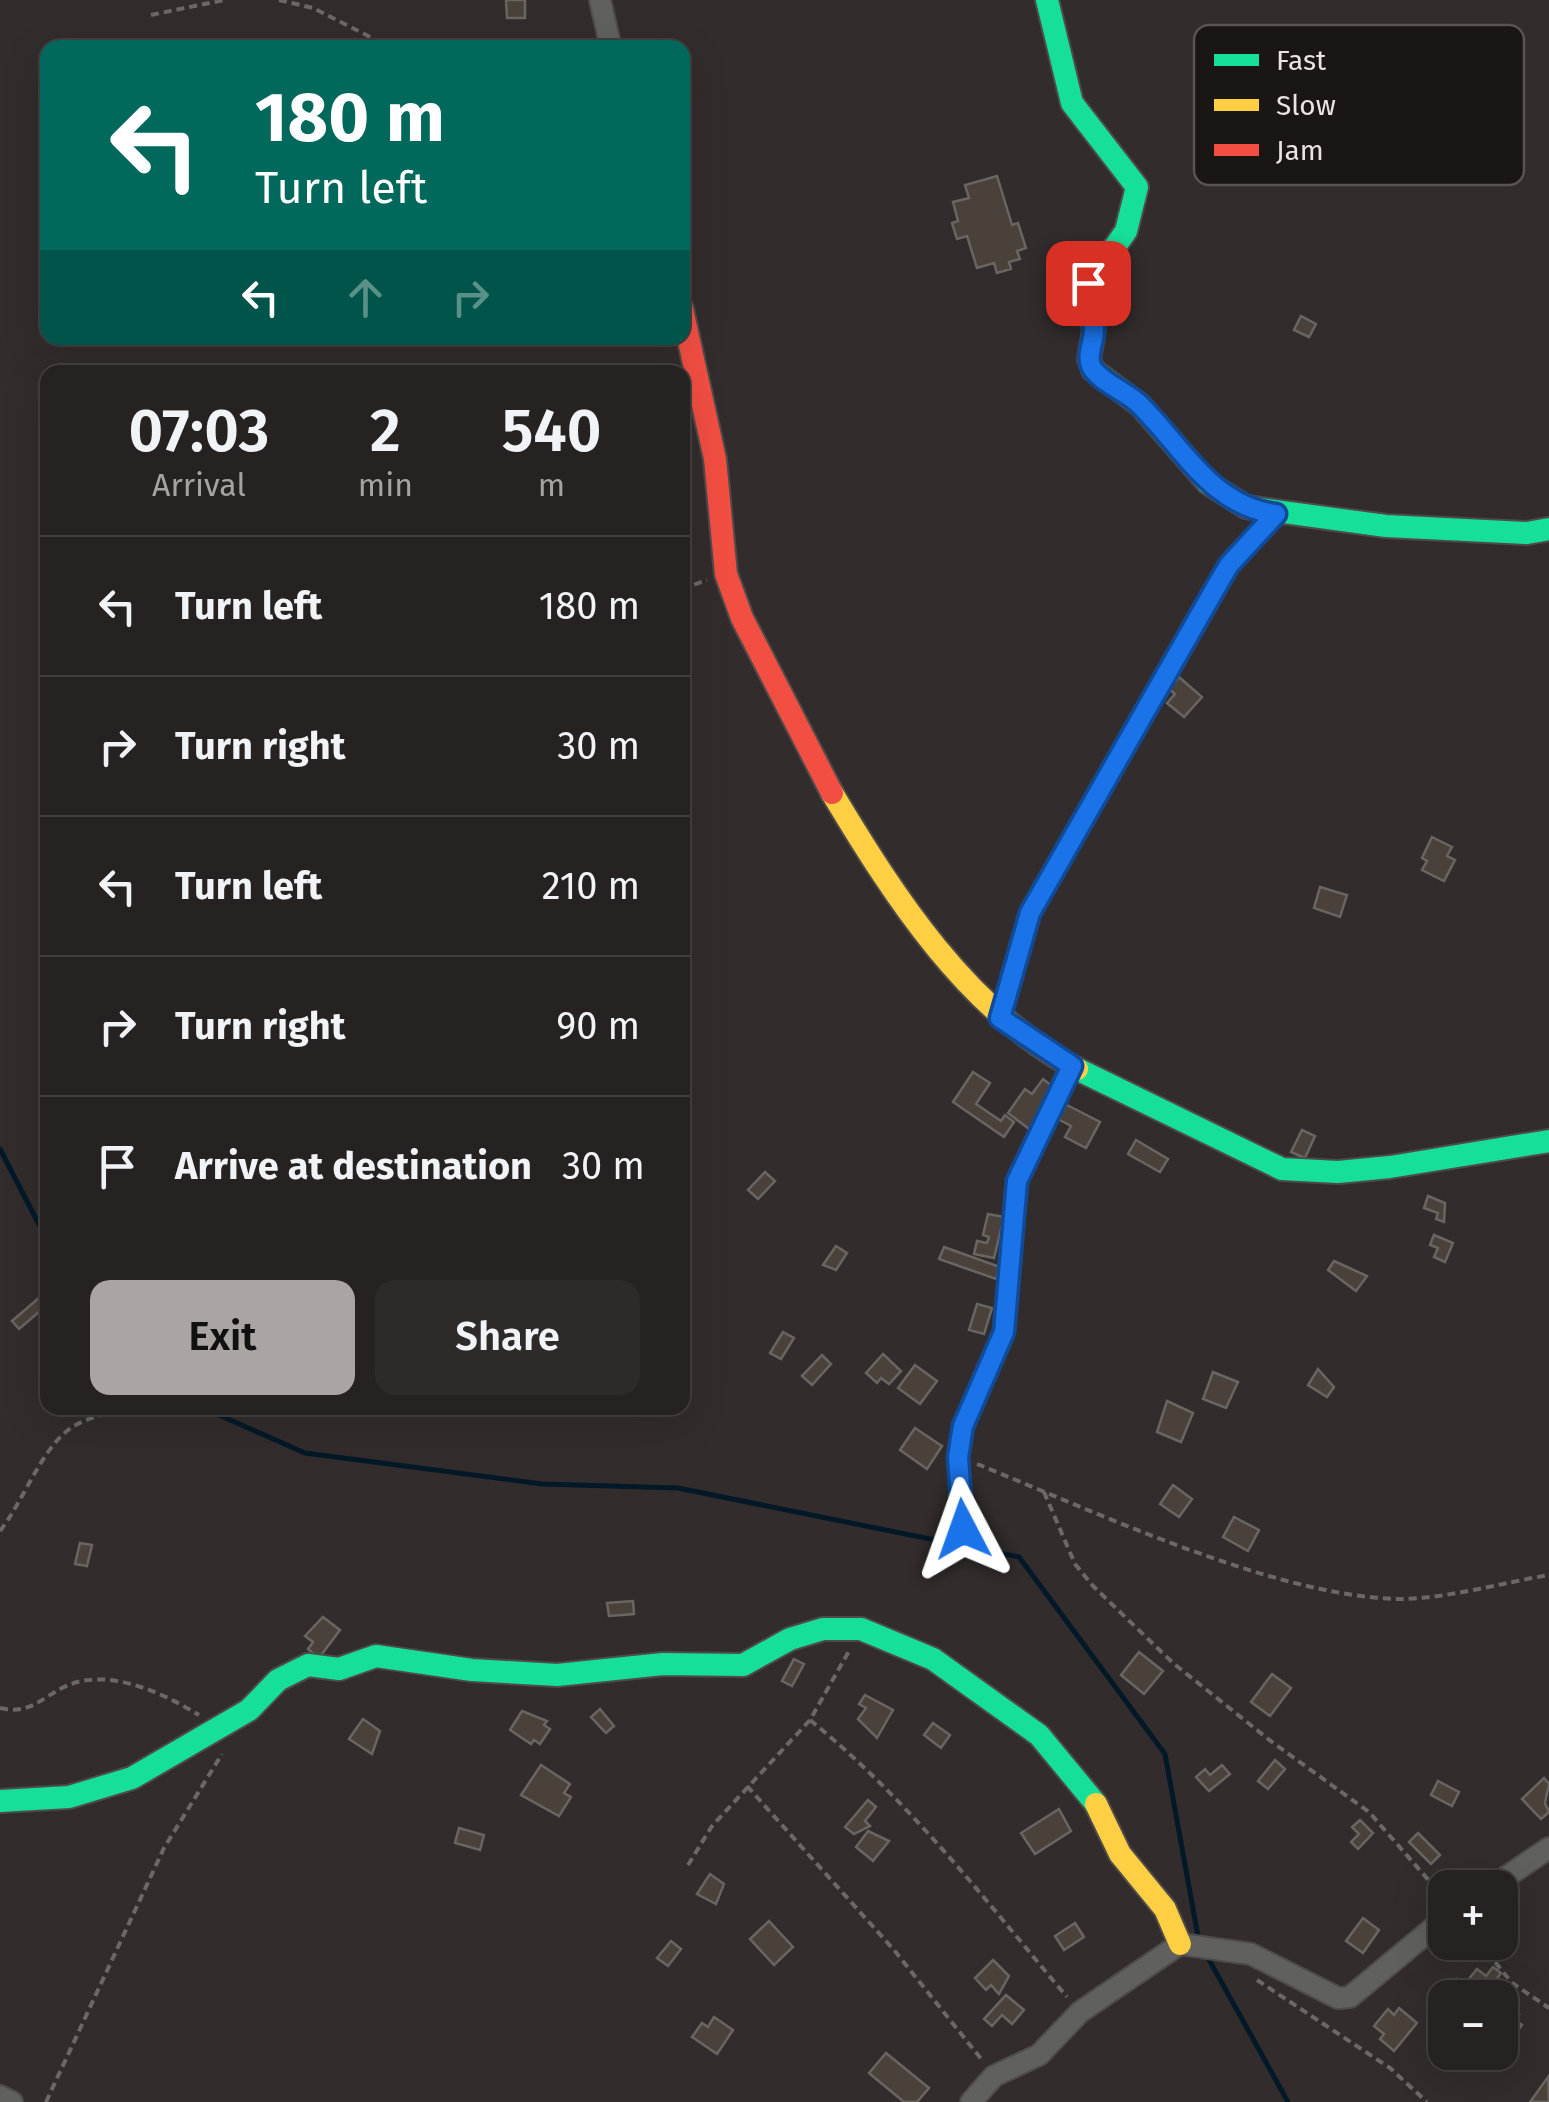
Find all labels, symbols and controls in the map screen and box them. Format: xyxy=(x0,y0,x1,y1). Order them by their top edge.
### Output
legend xyxy=(1194,25,1524,185)
text: Fast xyxy=(1276,44,1327,77)
text: 180 m xyxy=(255,76,445,160)
icon: left xyxy=(90,80,220,210)
text: Slow xyxy=(1276,89,1336,122)
text: Jam xyxy=(1276,134,1324,167)
text: Turn left xyxy=(255,161,427,215)
pin xyxy=(1046,241,1131,326)
icon: arrive xyxy=(1061,256,1116,311)
icon: left xyxy=(233,270,288,325)
icon: ahead xyxy=(338,270,393,325)
icon: right xyxy=(443,270,498,325)
text: 07:03 xyxy=(129,395,269,467)
text: 2 xyxy=(370,395,401,467)
text: 540 xyxy=(502,395,601,467)
text: Arrival xyxy=(152,466,246,504)
text: min xyxy=(358,466,413,504)
text: m xyxy=(538,466,565,504)
icon: left xyxy=(90,579,145,634)
text: Turn left xyxy=(175,583,322,629)
text: 180 m xyxy=(539,583,640,629)
icon: right xyxy=(90,719,145,774)
text: Turn right xyxy=(175,723,345,769)
text: 30 m xyxy=(557,723,640,769)
icon: left xyxy=(90,859,145,914)
text: Turn left xyxy=(175,863,322,909)
text: 210 m xyxy=(542,863,640,909)
icon: right xyxy=(90,999,145,1054)
text: Turn right xyxy=(175,1003,345,1049)
text: 90 m xyxy=(556,1003,640,1049)
icon: arrive xyxy=(90,1139,145,1194)
text: Arrive at destination xyxy=(175,1143,532,1189)
text: 30 m xyxy=(562,1143,645,1189)
button: Exit xyxy=(90,1280,355,1395)
button: Share xyxy=(375,1280,640,1395)
position arrow xyxy=(911,1477,1015,1581)
map controls xyxy=(1428,1870,1518,2070)
button: + xyxy=(1428,1870,1518,1960)
button: − xyxy=(1428,1980,1518,2070)

